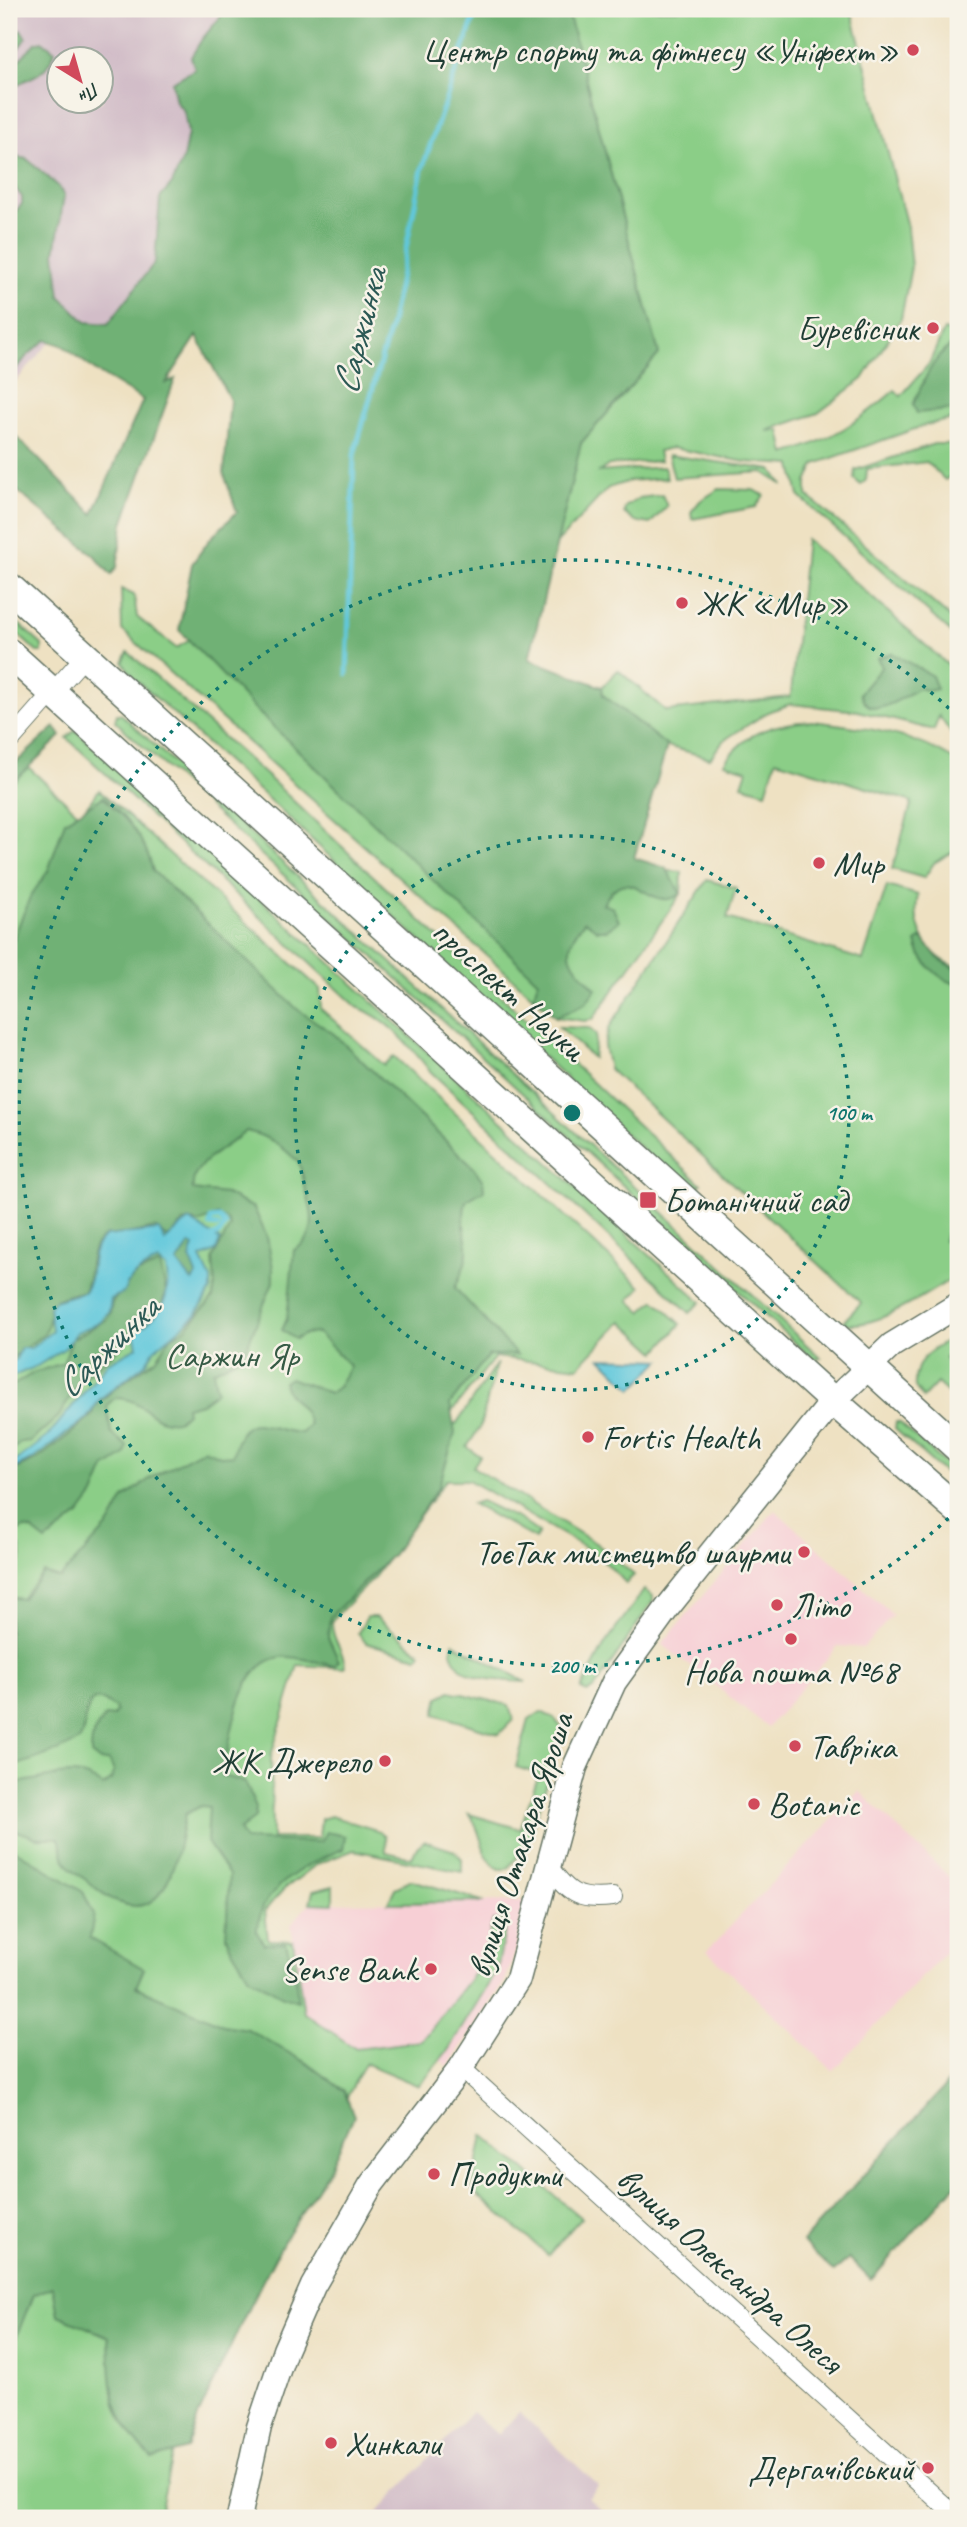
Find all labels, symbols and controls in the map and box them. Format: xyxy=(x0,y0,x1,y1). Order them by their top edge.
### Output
place label: Центр спорту та фітнесу «Уніфехт» xyxy=(422,28,899,73)
marker: Центр спорту та фітнесу «Уніфехт» xyxy=(905,42,921,58)
north arrow xyxy=(46,46,116,116)
text: Пн xyxy=(73,77,105,109)
water label: Саржинка xyxy=(321,260,398,399)
place label: Буревісник xyxy=(797,306,921,351)
marker: Буревісник xyxy=(925,320,941,336)
place label: ЖК «Мир» xyxy=(696,581,849,626)
marker: ЖК «Мир» xyxy=(674,595,690,611)
place label: Мир xyxy=(833,841,886,886)
marker: Мир xyxy=(811,855,827,871)
street label: проспект Науки xyxy=(422,909,597,1073)
text: 100 m xyxy=(826,1100,874,1126)
centre of rings xyxy=(560,1101,584,1125)
place label: Ботанічний сад xyxy=(664,1178,850,1223)
marker: Ботанічний сад xyxy=(638,1190,658,1210)
water label: Саржинка xyxy=(45,1282,172,1407)
park label: Саржин Яр xyxy=(165,1333,301,1378)
place label: Fortis Health xyxy=(602,1415,762,1460)
marker: Fortis Health xyxy=(580,1429,596,1445)
place label: ТоєТак мистецтво шаурми xyxy=(476,1530,792,1575)
marker: ТоєТак мистецтво шаурми xyxy=(796,1544,812,1560)
place label: Літо xyxy=(791,1583,851,1628)
marker: Літо xyxy=(769,1597,785,1613)
marker: Нова пошта №68 xyxy=(783,1631,799,1647)
place label: Нова пошта №68 xyxy=(684,1649,901,1694)
text: 200 m xyxy=(549,1653,597,1679)
street label: вулиця Отакара Яроша xyxy=(456,1705,585,1983)
place label: Тавріка xyxy=(809,1724,898,1769)
marker: Тавріка xyxy=(787,1738,803,1754)
place label: ЖК Джерело xyxy=(212,1739,373,1784)
marker: ЖК Джерело xyxy=(377,1753,393,1769)
place label: Botanic xyxy=(768,1782,860,1827)
marker: Botanic xyxy=(746,1796,762,1812)
place label: Sense Bank xyxy=(281,1947,420,1992)
marker: Sense Bank xyxy=(423,1961,439,1977)
place label: Продукти xyxy=(448,2152,564,2197)
street label: вулиця Олександра Олеся xyxy=(607,2156,854,2385)
marker: Продукти xyxy=(426,2166,442,2182)
place label: Хинкали xyxy=(345,2421,444,2466)
marker: Хинкали xyxy=(323,2435,339,2451)
place label: Дергачівський xyxy=(748,2446,916,2491)
marker: Дергачівський xyxy=(920,2460,936,2476)

